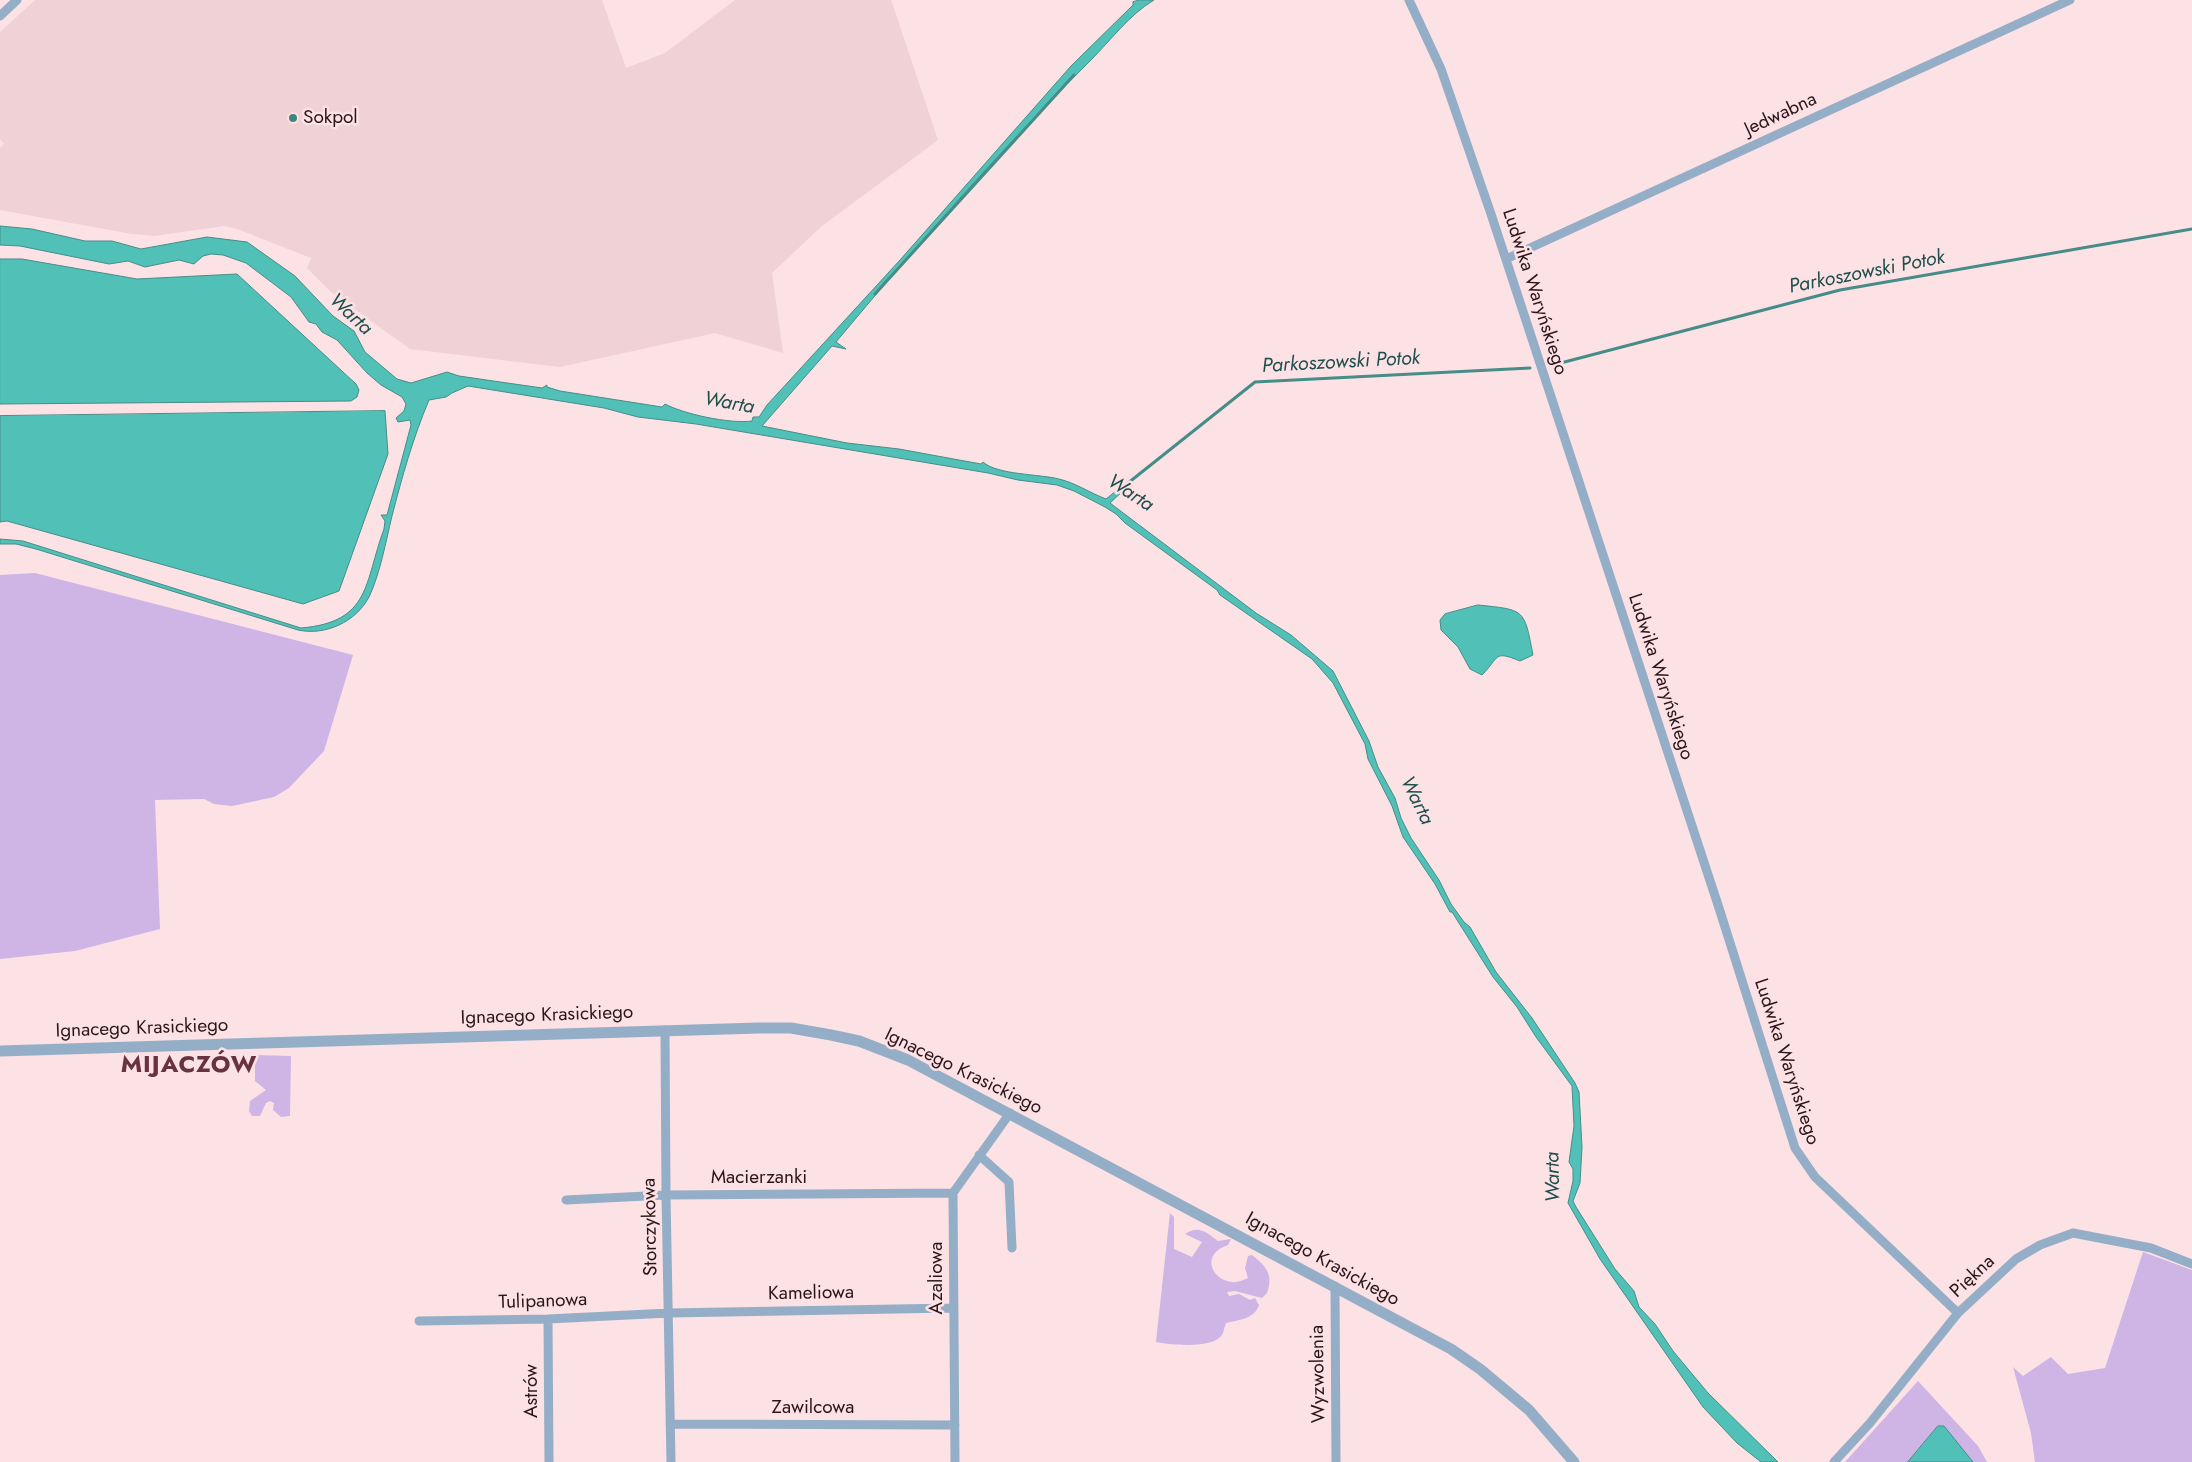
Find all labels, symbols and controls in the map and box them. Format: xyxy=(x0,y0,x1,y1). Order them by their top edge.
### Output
street label: Jedwabna xyxy=(1741,88,1821,142)
place label: Sokpol xyxy=(303,107,358,129)
marker: Sokpol xyxy=(287,112,299,124)
street label: Ludwika Waryńskiego xyxy=(1496,206,1572,378)
water label: Parkoszowski Potok xyxy=(1787,246,1947,300)
water label: Warta xyxy=(323,289,377,341)
water label: Parkoszowski Potok xyxy=(1261,347,1421,379)
water label: Warta xyxy=(702,388,756,420)
water label: Warta xyxy=(1102,470,1158,518)
street label: Ludwika Waryńskiego xyxy=(1622,591,1698,763)
water label: Warta xyxy=(1394,773,1438,829)
street label: Ludwika Waryńskiego xyxy=(1748,976,1824,1148)
street label: Ignacego Krasickiego xyxy=(460,1002,634,1030)
street label: Ignacego Krasickiego xyxy=(55,1015,229,1043)
street label: Ignacego Krasickiego xyxy=(880,1024,1046,1120)
district label: MIJACZÓW xyxy=(120,1052,258,1080)
water label: Warta xyxy=(1542,1151,1566,1203)
street label: Macierzanki xyxy=(711,1167,807,1189)
street label: Storczykowa xyxy=(639,1178,663,1276)
street label: Ignacego Krasickiego xyxy=(1241,1208,1403,1312)
street label: Azaliowa xyxy=(926,1242,948,1314)
street label: Piękna xyxy=(1946,1251,2000,1303)
street label: Kameliowa xyxy=(768,1282,854,1306)
street label: Tulipanowa xyxy=(498,1289,588,1315)
street label: Wyzwolenia xyxy=(1307,1325,1331,1423)
street label: Astrów xyxy=(521,1364,543,1418)
street label: Zawilcowa xyxy=(772,1397,854,1419)

